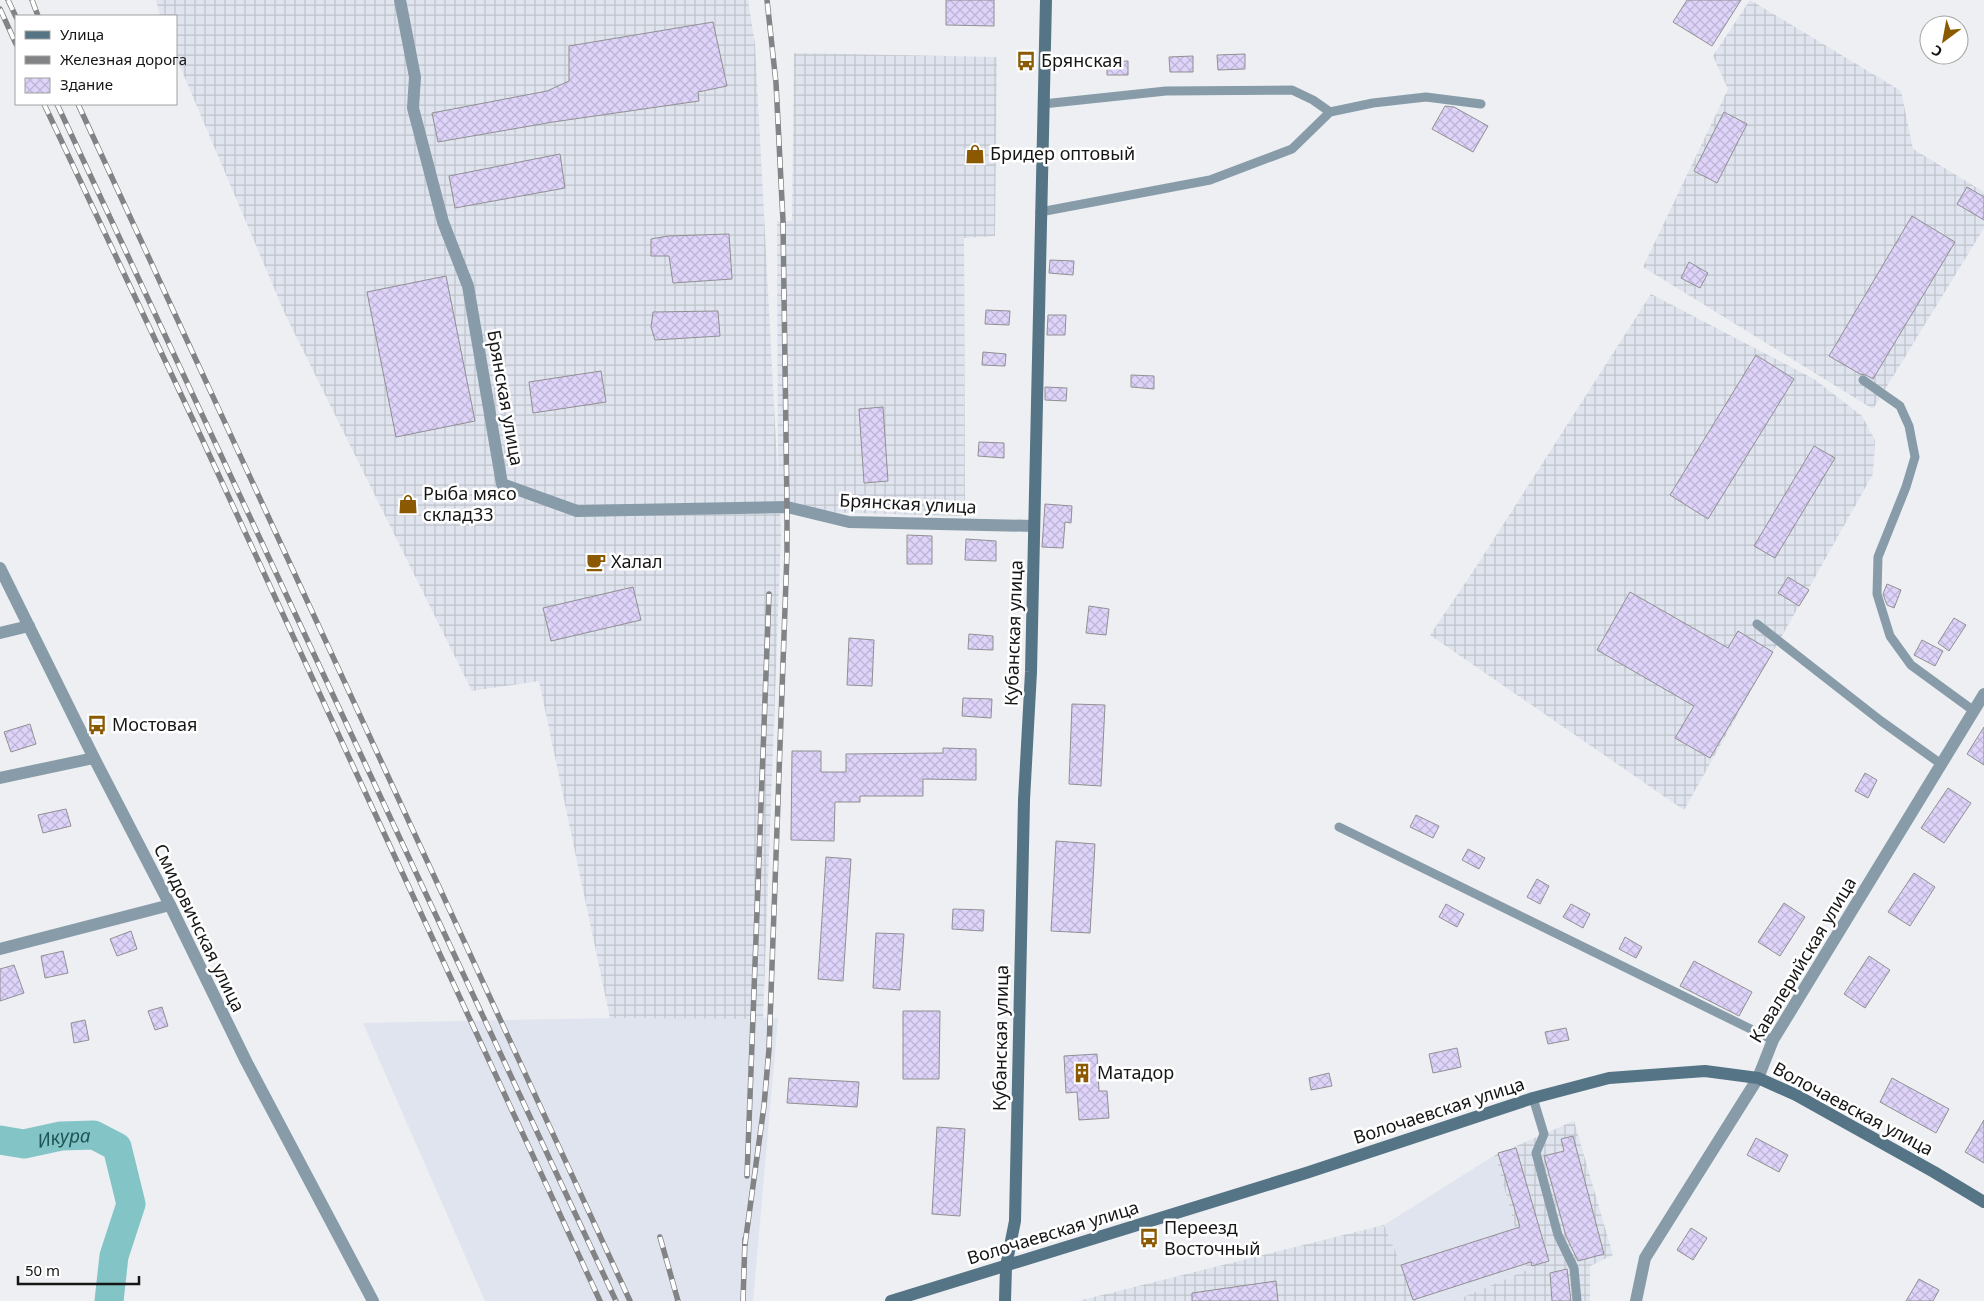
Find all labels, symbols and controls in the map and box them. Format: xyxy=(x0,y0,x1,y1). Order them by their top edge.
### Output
legend xyxy=(15,15,178,105)
north arrow xyxy=(1919,15,1969,65)
text: Улица xyxy=(60,24,104,44)
text: С xyxy=(1928,41,1946,62)
place label: Брянская xyxy=(1041,48,1123,72)
text: Железная дорога xyxy=(60,49,187,69)
bus stop icon: Брянская xyxy=(1015,50,1037,72)
text: Здание xyxy=(60,74,113,94)
place label: Бридер оптовый xyxy=(990,141,1135,165)
shop icon: Бридер оптовый xyxy=(964,143,986,165)
street label: Брянская улица xyxy=(482,328,530,468)
place label: Рыба мясо склад33 xyxy=(423,481,517,526)
street label: Брянская улица xyxy=(839,487,977,519)
shop icon: Рыба мясо склад33 xyxy=(397,493,419,515)
place label: Халал xyxy=(611,549,663,573)
cafe icon: Халал xyxy=(585,551,607,573)
street label: Кубанская улица xyxy=(998,559,1028,706)
place label: Мостовая xyxy=(112,712,197,736)
bus stop icon: Мостовая xyxy=(86,714,108,736)
street label: Смидовичская улица xyxy=(149,839,251,1016)
street label: Кавалерийская улица xyxy=(1743,872,1861,1047)
street label: Кубанская улица xyxy=(987,965,1013,1111)
street label: Волочаевская улица xyxy=(1769,1056,1938,1161)
place label: Матадор xyxy=(1097,1060,1174,1084)
building icon: Матадор xyxy=(1071,1062,1093,1084)
street label: Волочаевская улица xyxy=(1350,1071,1527,1149)
water label: Икура xyxy=(35,1122,91,1154)
street label: Волочаевская улица xyxy=(964,1194,1141,1270)
place label: Переезд Восточный xyxy=(1164,1215,1260,1260)
bus stop icon: Переезд Восточный xyxy=(1138,1227,1160,1249)
scale bar xyxy=(18,1254,139,1286)
text: 50 m xyxy=(25,1260,60,1280)

